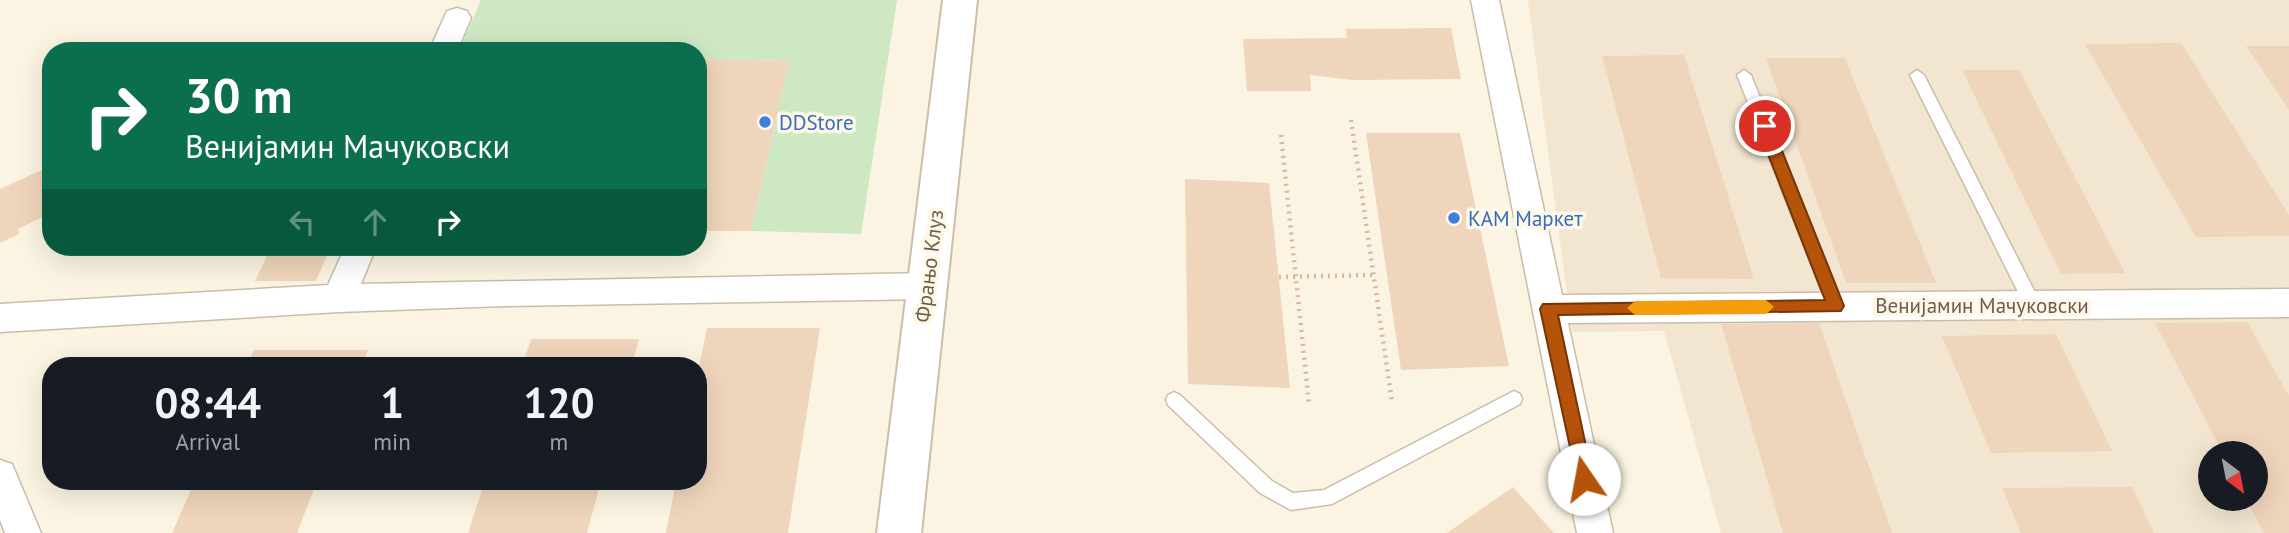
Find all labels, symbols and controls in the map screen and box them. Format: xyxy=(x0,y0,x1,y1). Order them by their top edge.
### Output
text: 30 m xyxy=(185,63,292,127)
icon: right xyxy=(70,70,161,161)
pin xyxy=(1735,96,1795,156)
icon: arrive xyxy=(1746,107,1784,145)
place label: DDStore xyxy=(779,109,854,136)
marker: DDStore xyxy=(757,114,773,130)
text: Венијамин Мачуковски xyxy=(185,125,510,167)
icon: left xyxy=(283,203,321,241)
icon: ahead xyxy=(356,203,394,241)
icon: right xyxy=(429,203,467,241)
place label: КАМ Маркет xyxy=(1468,205,1583,232)
street label: Фрањо Клуз xyxy=(909,208,949,324)
marker: КАМ Маркет xyxy=(1446,210,1462,226)
street label: Венијамин Мачуковски xyxy=(1875,292,2089,319)
text: 08:44 xyxy=(154,375,261,430)
text: 1 xyxy=(380,375,404,430)
text: 120 xyxy=(523,375,595,430)
text: Arrival xyxy=(175,427,240,456)
text: min xyxy=(373,427,411,456)
text: m xyxy=(550,427,568,456)
north arrow xyxy=(2198,441,2268,511)
map controls xyxy=(2198,441,2268,511)
position arrow xyxy=(1547,442,1621,516)

